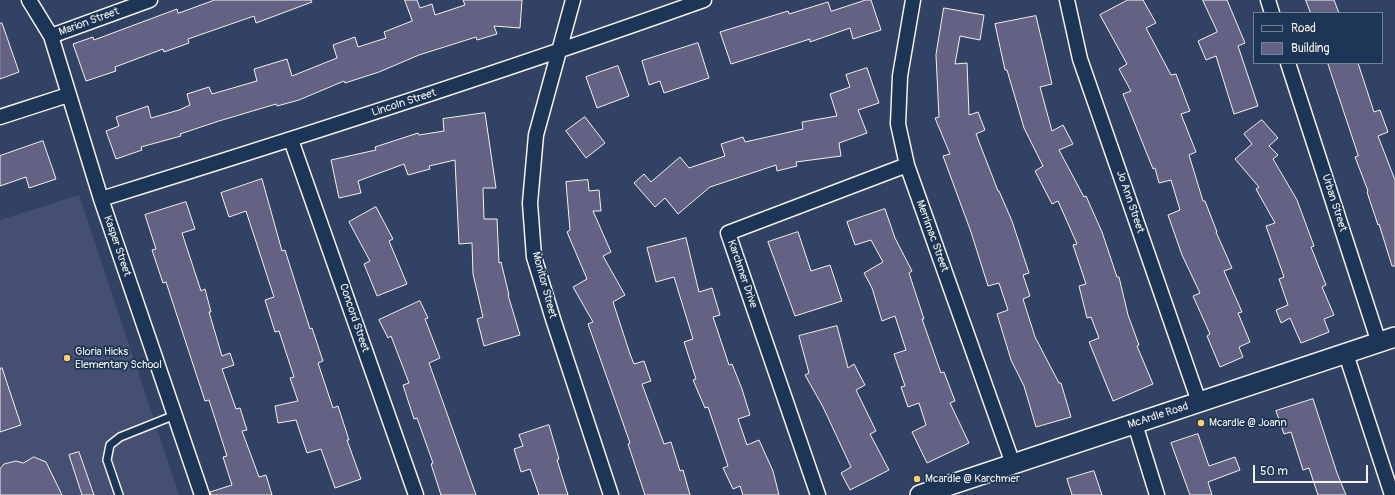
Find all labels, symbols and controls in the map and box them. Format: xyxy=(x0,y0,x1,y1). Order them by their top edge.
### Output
street label: Marion Street xyxy=(57,5,121,39)
legend xyxy=(1253,12,1383,64)
text: Road xyxy=(1291,21,1316,36)
text: Building xyxy=(1291,41,1330,56)
street label: Lincoln Street xyxy=(370,86,438,120)
street label: Jo Ann Street xyxy=(1113,169,1147,235)
street label: Urban Street xyxy=(1318,173,1350,233)
street label: Merrimac Street xyxy=(913,198,951,274)
street label: Kasper Street xyxy=(100,214,134,278)
street label: Karchmer Drive xyxy=(724,238,760,310)
street label: Monitor Street xyxy=(529,250,559,320)
street label: Concord Street xyxy=(336,282,372,354)
place label: Gloria Hicks Elementary School xyxy=(75,345,162,371)
marker: Gloria Hicks Elementary School xyxy=(62,353,72,363)
street label: McArdle Road xyxy=(1126,400,1190,432)
place label: Mcardle @ Joann xyxy=(1209,416,1287,430)
marker: Mcardle @ Joann xyxy=(1196,418,1206,428)
scale bar xyxy=(1255,457,1370,483)
text: 50 m xyxy=(1260,464,1288,479)
place label: Mcardle @ Karchmer xyxy=(925,472,1020,486)
marker: Mcardle @ Karchmer xyxy=(912,474,922,484)

